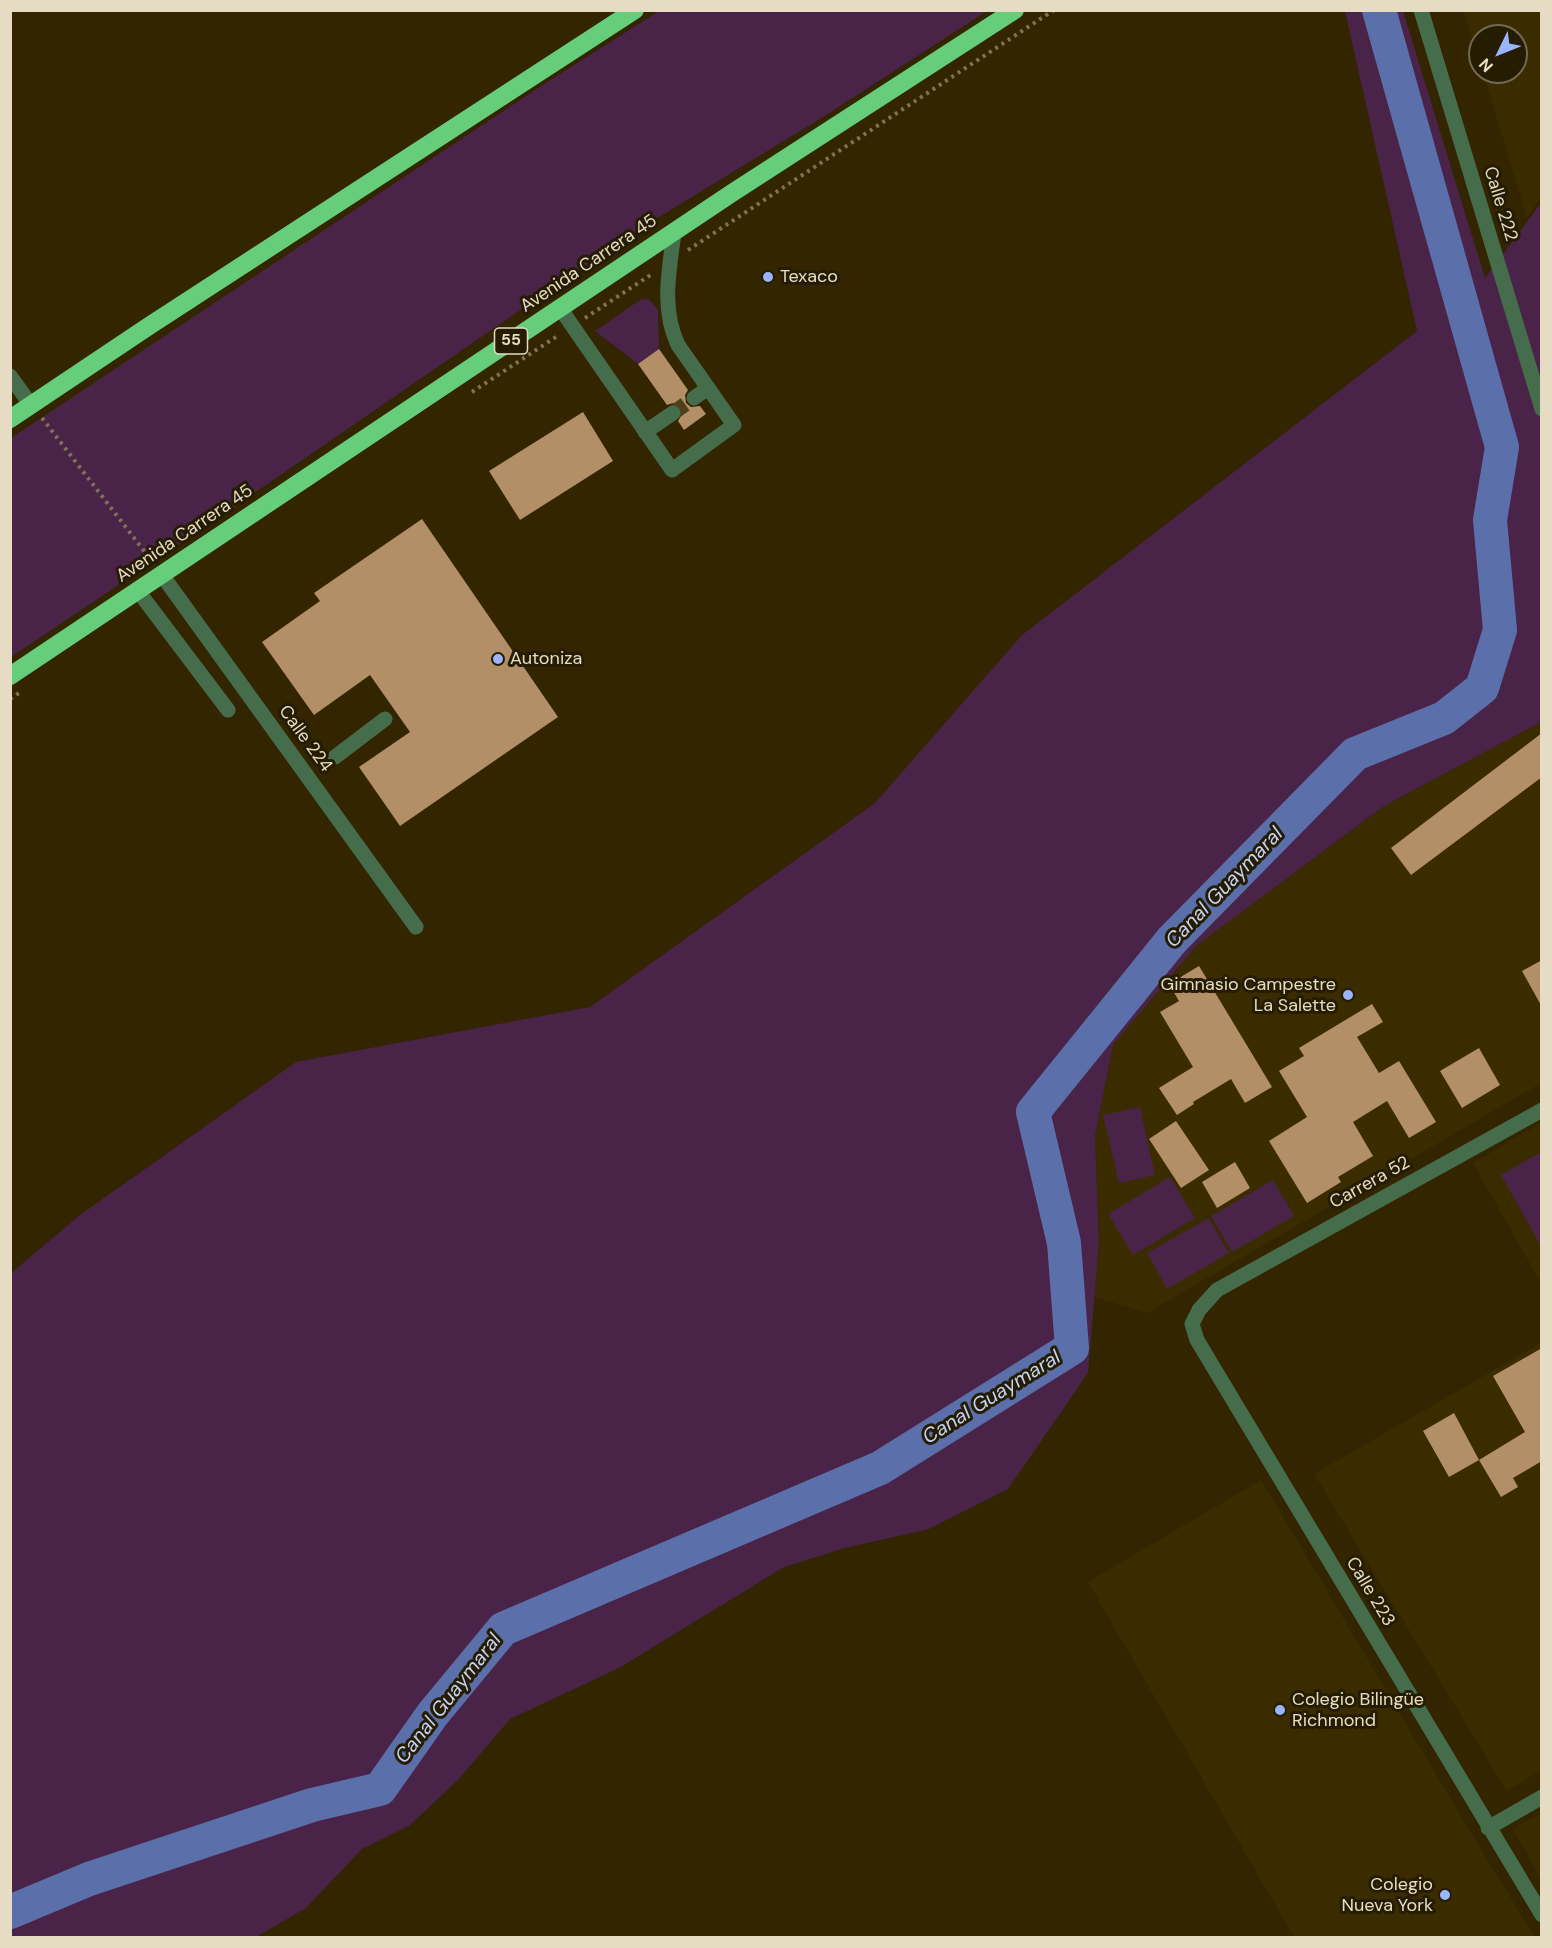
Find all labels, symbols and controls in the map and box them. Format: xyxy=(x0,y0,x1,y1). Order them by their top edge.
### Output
north arrow xyxy=(1468,24,1528,84)
text: N xyxy=(1474,54,1498,77)
street label: Calle 222 xyxy=(1478,164,1522,244)
street label: Avenida Carrera 45 xyxy=(517,210,661,318)
place label: Texaco xyxy=(780,266,838,288)
marker: Texaco xyxy=(761,270,775,284)
road number: 55 xyxy=(494,328,528,354)
street label: Avenida Carrera 45 xyxy=(113,480,257,588)
place label: Autoniza xyxy=(510,648,582,670)
marker: Autoniza xyxy=(491,652,505,666)
street label: Calle 224 xyxy=(274,701,336,777)
water label: Canal Guaymaral xyxy=(1161,823,1289,953)
place label: Gimnasio Campestre La Salette xyxy=(1161,974,1336,1016)
marker: Gimnasio Campestre La Salette xyxy=(1341,988,1355,1002)
street label: Carrera 52 xyxy=(1326,1152,1414,1214)
water label: Canal Guaymaral xyxy=(919,1346,1065,1450)
street label: Calle 223 xyxy=(1341,1553,1399,1631)
water label: Canal Guaymaral xyxy=(391,1629,507,1769)
place label: Colegio Bilingüe Richmond xyxy=(1292,1689,1424,1732)
marker: Colegio Bilingüe Richmond xyxy=(1273,1703,1287,1717)
place label: Colegio Nueva York xyxy=(1341,1874,1433,1916)
marker: Colegio Nueva York xyxy=(1438,1888,1452,1902)

